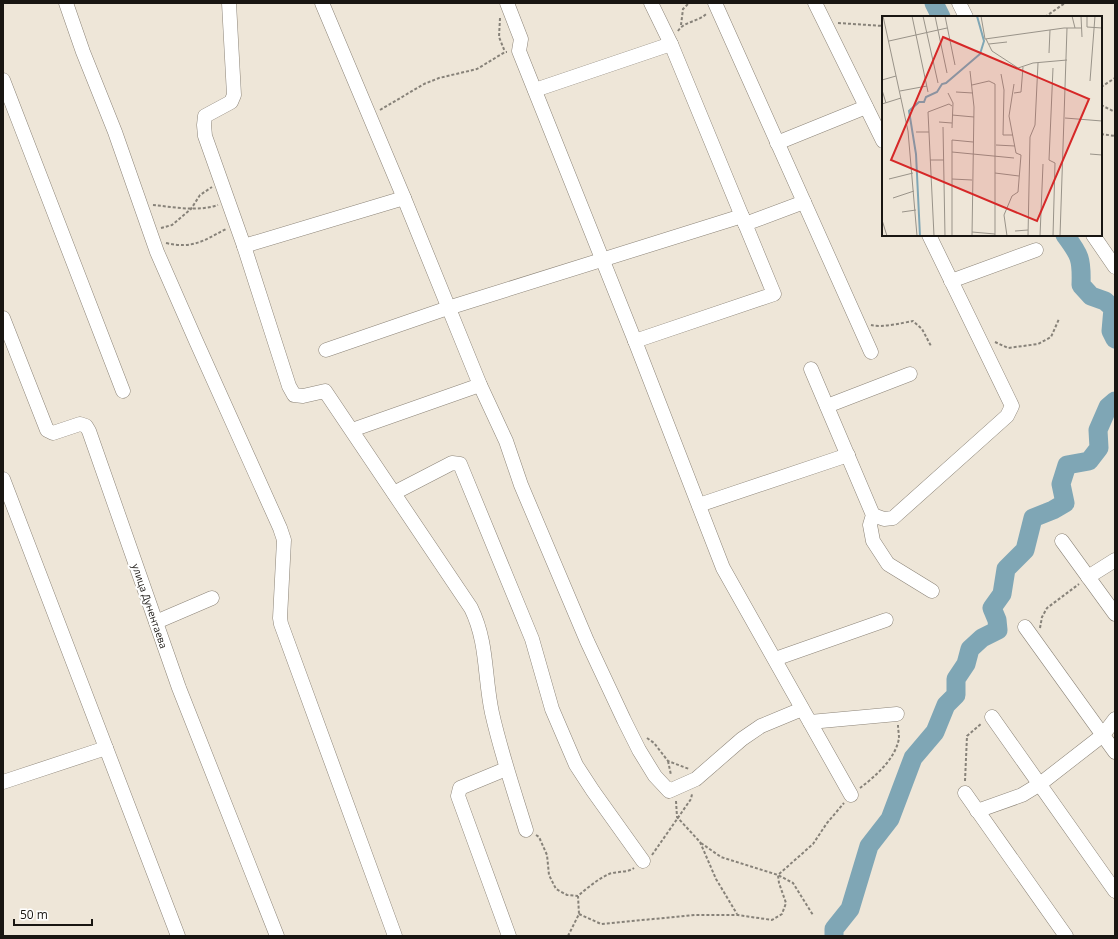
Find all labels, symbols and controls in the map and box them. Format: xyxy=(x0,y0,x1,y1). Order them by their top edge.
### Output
inset map xyxy=(882,16,1102,236)
street label: улица Дунентаева xyxy=(129,562,171,650)
scale bar xyxy=(14,901,92,927)
text: 50 m xyxy=(20,906,48,923)

